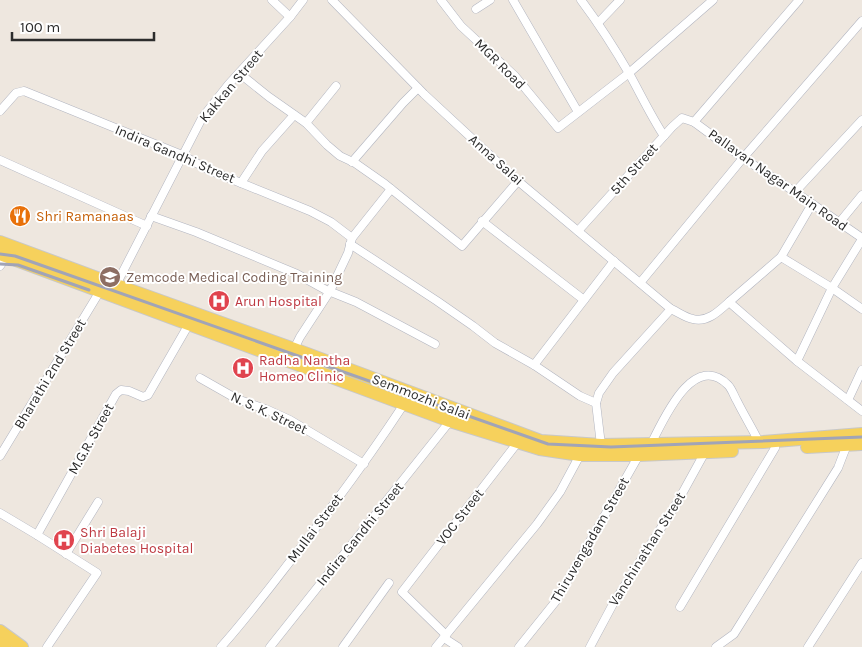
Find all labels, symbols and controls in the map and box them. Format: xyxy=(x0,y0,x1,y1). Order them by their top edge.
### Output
scale bar xyxy=(12,10,155,42)
text: 100 m xyxy=(20,18,60,36)
street label: MGR Road xyxy=(471,35,529,93)
street label: Kakkan Street xyxy=(196,46,266,126)
street label: Indira Gandhi Street xyxy=(112,121,238,187)
street label: Pallavan Nagar Main Road xyxy=(705,125,851,235)
street label: Anna Salai xyxy=(465,131,527,189)
street label: 5th Street xyxy=(606,140,662,198)
restaurant icon: Shri Ramanaas xyxy=(8,204,32,228)
place label: Shri Ramanaas xyxy=(36,208,134,225)
school or university icon: Zemcode Medical Coding Training xyxy=(98,265,122,289)
place label: Zemcode Medical Coding Training xyxy=(126,269,342,286)
hospital icon: Arun Hospital xyxy=(207,289,231,313)
place label: Arun Hospital xyxy=(235,293,322,310)
street label: Bharathi 2nd Street xyxy=(10,316,90,432)
place label: Radha Nantha Homeo Clinic xyxy=(259,352,350,385)
hospital icon: Radha Nantha Homeo Clinic xyxy=(231,356,255,380)
street label: Semmozhi Salai xyxy=(369,370,473,424)
street label: N. S. K. Street xyxy=(228,388,310,438)
street label: M.G.R. Street xyxy=(64,400,118,478)
street label: Thiruvengadam Street xyxy=(547,474,633,606)
street label: Indira Gandhi Street xyxy=(313,479,407,589)
street label: VOC Street xyxy=(433,485,487,549)
street label: Vanchinathan Street xyxy=(605,489,689,609)
street label: Mullai Street xyxy=(284,490,346,566)
place label: Shri Balaji Diabetes Hospital xyxy=(80,524,193,557)
hospital icon: Shri Balaji Diabetes Hospital xyxy=(52,528,76,552)

